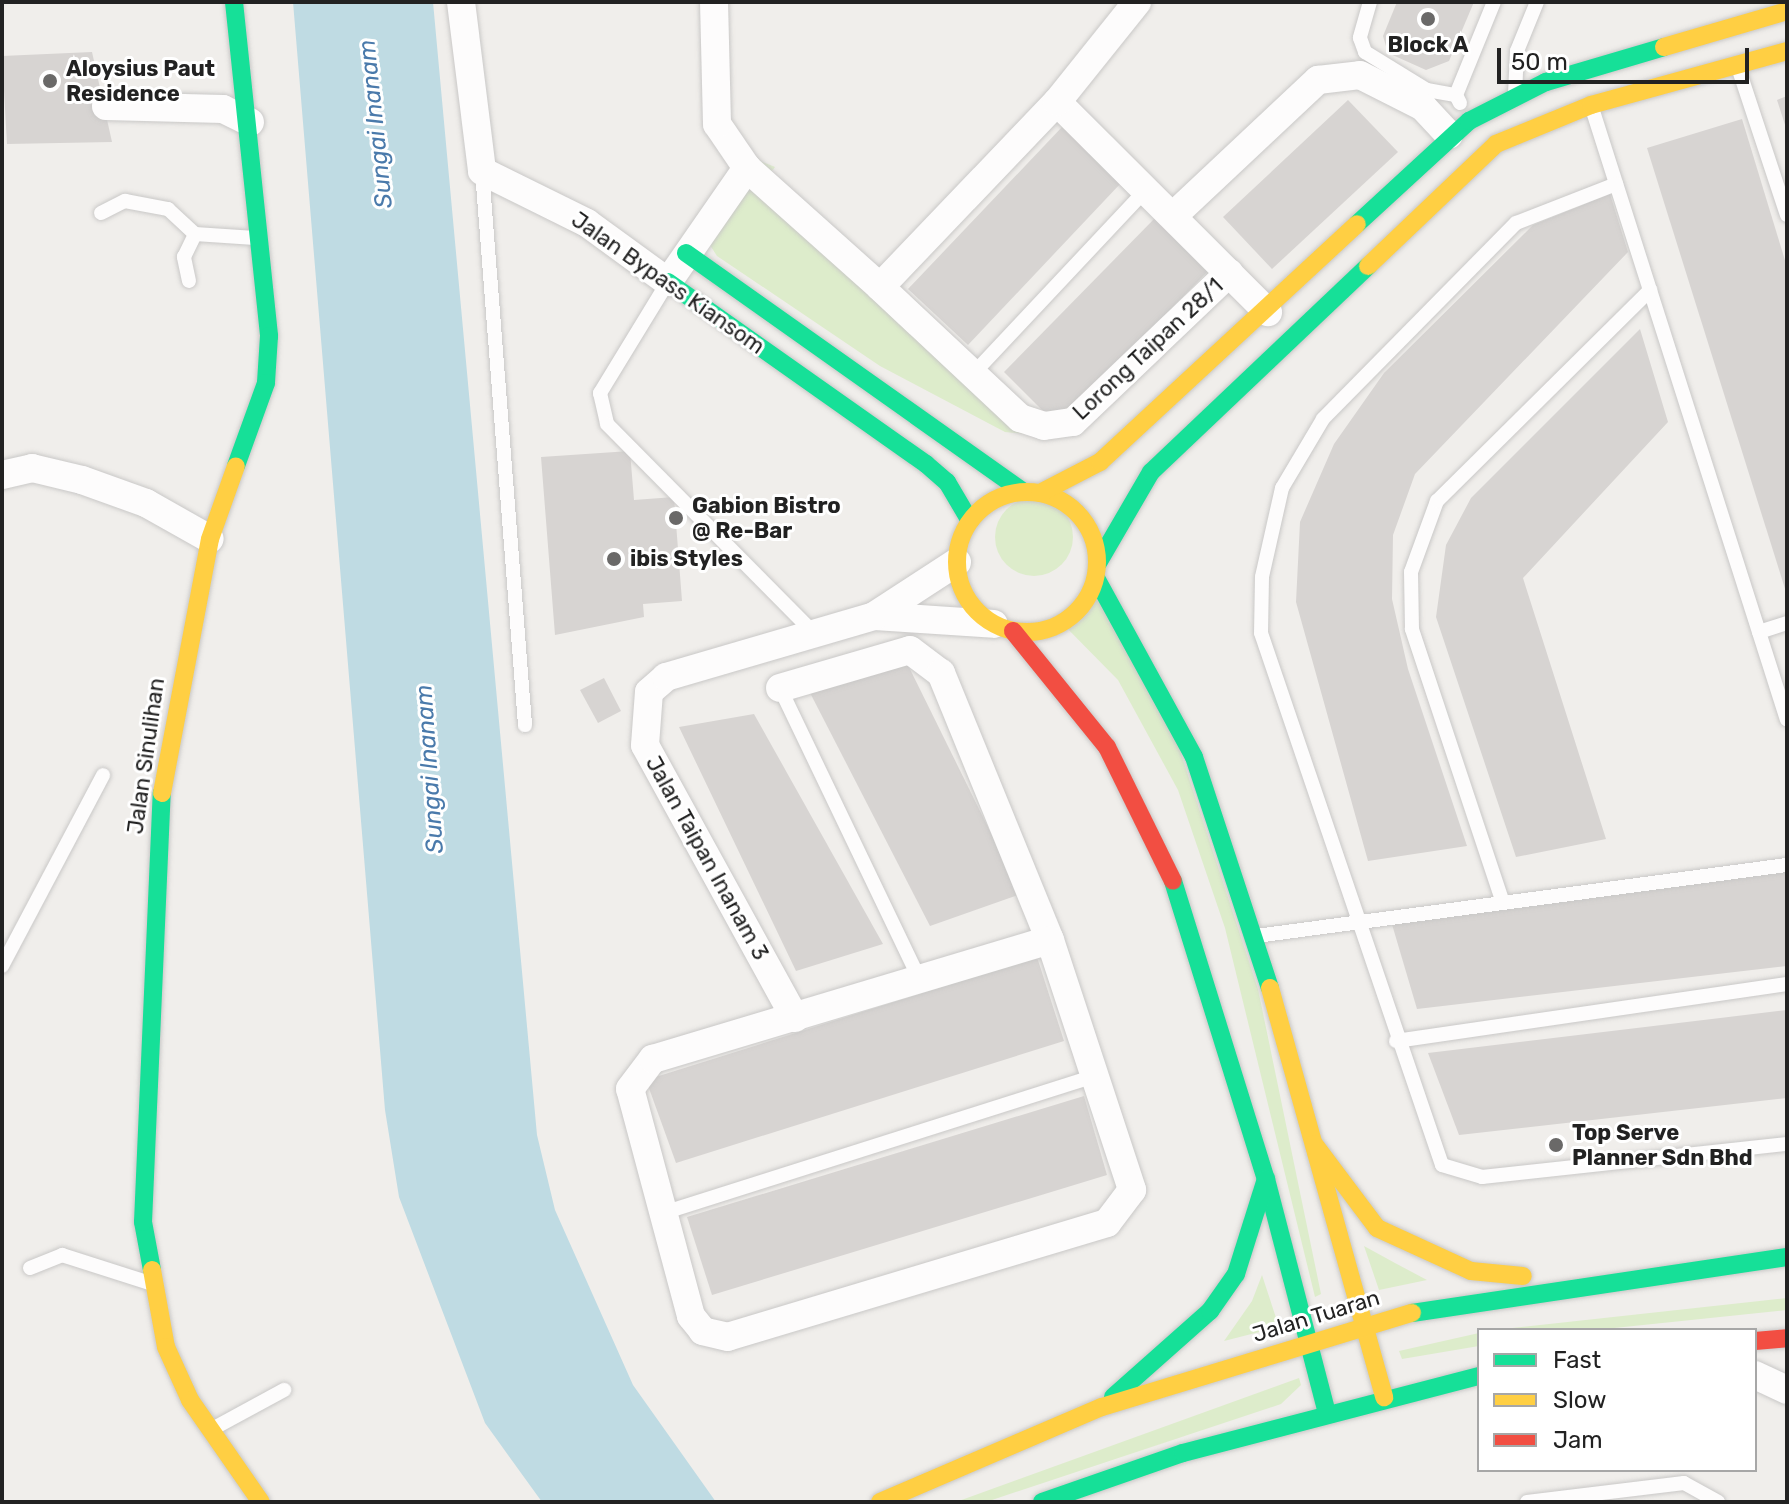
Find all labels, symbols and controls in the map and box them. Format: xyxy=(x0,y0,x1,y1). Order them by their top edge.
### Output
marker: Block A xyxy=(1419,10,1437,28)
place label: Block A xyxy=(1387,32,1469,58)
scale bar xyxy=(1501,32,1753,82)
water label: Sungai Inanam xyxy=(353,38,399,210)
text: 50 m xyxy=(1511,48,1568,76)
place label: Aloysius Paut Residence xyxy=(66,55,215,106)
marker: Aloysius Paut Residence xyxy=(41,72,59,90)
street label: Jalan Bypass Kiansom xyxy=(566,206,770,360)
street label: Lorong Taipan 28/1 xyxy=(1067,272,1229,426)
place label: Gabion Bistro @ Re-Bar xyxy=(692,492,841,544)
marker: Gabion Bistro @ Re-Bar xyxy=(667,509,685,527)
place label: ibis Styles xyxy=(630,546,743,572)
marker: ibis Styles xyxy=(605,550,623,568)
street label: Jalan Sinulihan xyxy=(122,676,170,836)
water label: Sungai Inanam xyxy=(410,684,450,854)
street label: Jalan Taipan Inanam 3 xyxy=(640,751,774,965)
place label: Top Serve Planner Sdn Bhd xyxy=(1572,1119,1753,1170)
marker: Top Serve Planner Sdn Bhd xyxy=(1547,1136,1565,1154)
street label: Jalan Tuaran xyxy=(1249,1284,1383,1348)
legend xyxy=(1477,1328,1757,1472)
text: Fast xyxy=(1553,1346,1601,1374)
text: Slow xyxy=(1553,1386,1606,1414)
text: Jam xyxy=(1553,1426,1603,1454)

